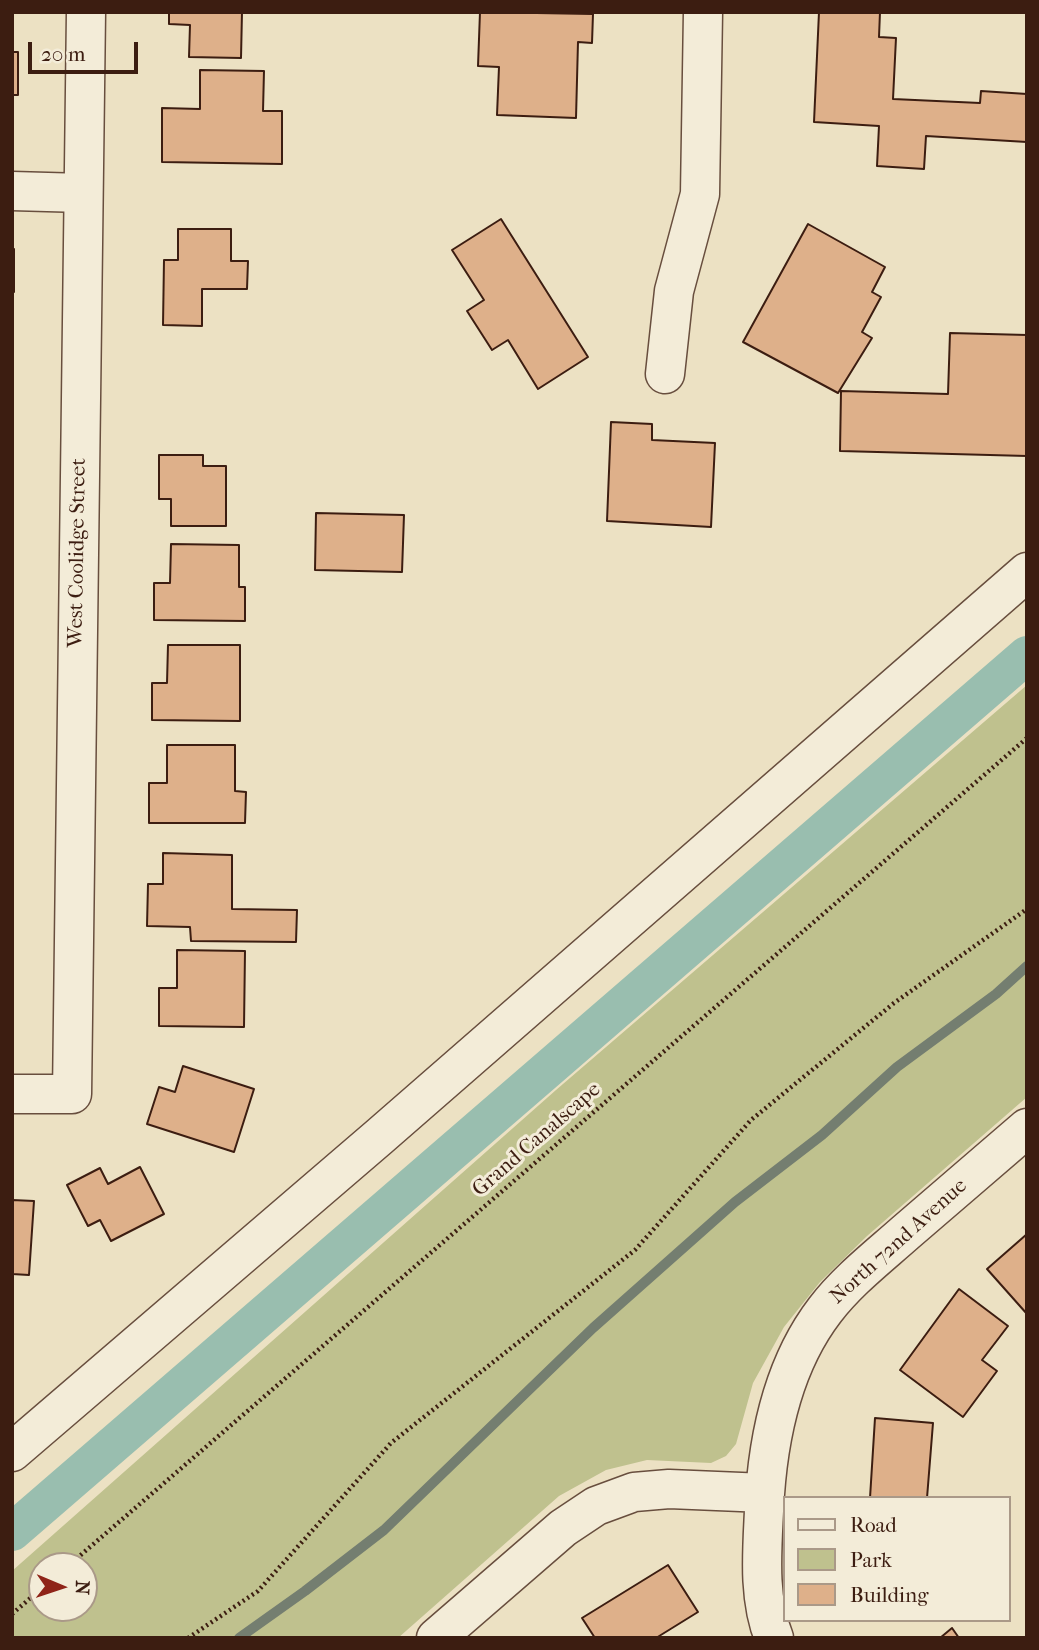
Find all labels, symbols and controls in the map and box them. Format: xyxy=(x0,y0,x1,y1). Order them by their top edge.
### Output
scale bar xyxy=(32,28,142,72)
text: 20 m xyxy=(41,42,85,66)
street label: West Coolidge Street xyxy=(64,458,92,648)
street label: Grand Canalscape xyxy=(468,1077,606,1203)
street label: North 72nd Avenue xyxy=(825,1174,973,1310)
legend xyxy=(783,1496,1011,1622)
text: Road xyxy=(850,1513,897,1537)
text: Park xyxy=(850,1548,892,1572)
north arrow xyxy=(28,1552,98,1622)
text: N xyxy=(71,1580,93,1595)
text: Building xyxy=(850,1583,928,1607)

